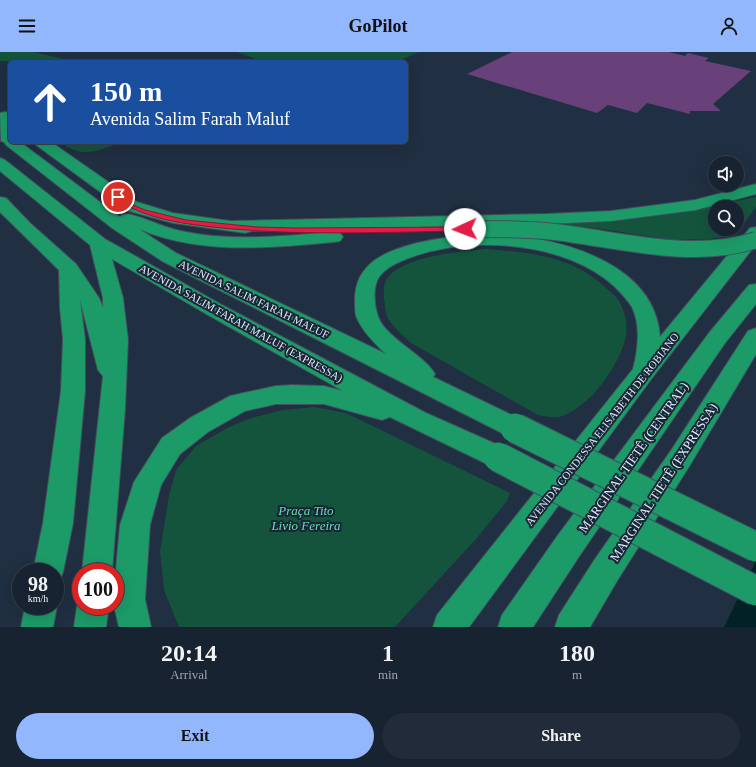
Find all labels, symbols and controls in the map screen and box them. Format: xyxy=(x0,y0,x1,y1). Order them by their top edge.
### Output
icon: menu xyxy=(16,15,38,37)
icon: person xyxy=(718,15,740,37)
text: GoPilot xyxy=(349,16,408,36)
icon: ahead xyxy=(24,76,76,128)
text: 150 m xyxy=(90,76,162,107)
text: Avenida Salim Farah Maluf xyxy=(90,109,290,129)
map controls xyxy=(708,156,744,236)
button: sound xyxy=(708,156,744,192)
pin xyxy=(101,180,135,214)
icon: arrive xyxy=(107,186,129,208)
button: search xyxy=(708,200,744,236)
position arrow xyxy=(444,208,486,250)
street label: AVENIDA SALIM FARAH MALUF xyxy=(177,257,331,341)
street label: AVENIDA SALIM FARAH MALUF (EXPRESSA) xyxy=(137,262,345,385)
street label: AVENIDA CONDESSA ELISABETH DE ROBIANO xyxy=(523,330,681,528)
street label: MARGINAL TIETÊ (CENTRAL) xyxy=(575,379,691,536)
street label: MARGINAL TIETÊ (EXPRESSA) xyxy=(607,400,720,564)
park label: Praça Tito Livio Fereira xyxy=(270,503,341,533)
speed limit sign: 100 xyxy=(72,563,124,615)
text: 98 xyxy=(28,573,48,595)
text: km/h xyxy=(28,593,48,604)
text: 20:14 xyxy=(161,640,217,666)
text: 1 xyxy=(382,640,394,666)
text: 180 xyxy=(559,640,595,666)
text: Arrival xyxy=(170,667,208,682)
text: min xyxy=(378,667,398,682)
text: m xyxy=(572,667,582,682)
button: Exit xyxy=(16,713,374,759)
button: Share xyxy=(382,713,740,759)

